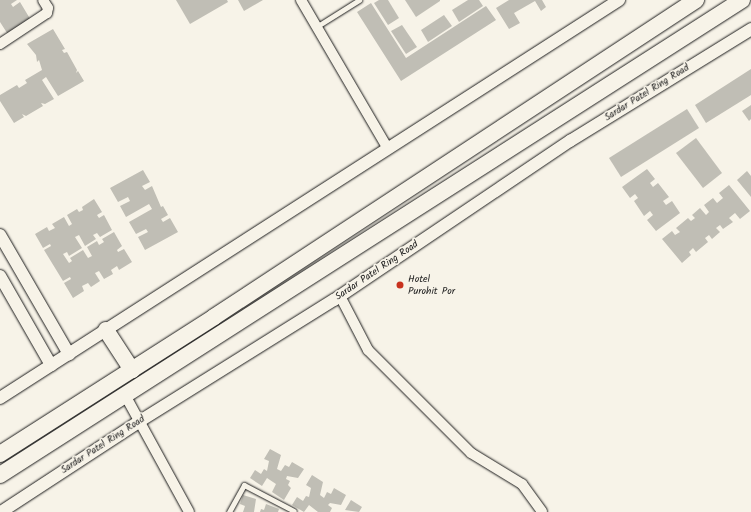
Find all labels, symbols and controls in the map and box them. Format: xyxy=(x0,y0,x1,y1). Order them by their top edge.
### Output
street label: Sardar Patel Ring Road xyxy=(602,62,692,124)
street label: Sardar Patel Ring Road xyxy=(333,239,421,303)
place label: Hotel Purohit Por xyxy=(408,273,455,296)
marker: Hotel Purohit Por xyxy=(395,280,405,290)
street label: Sardar Patel Ring Road xyxy=(59,413,147,477)

